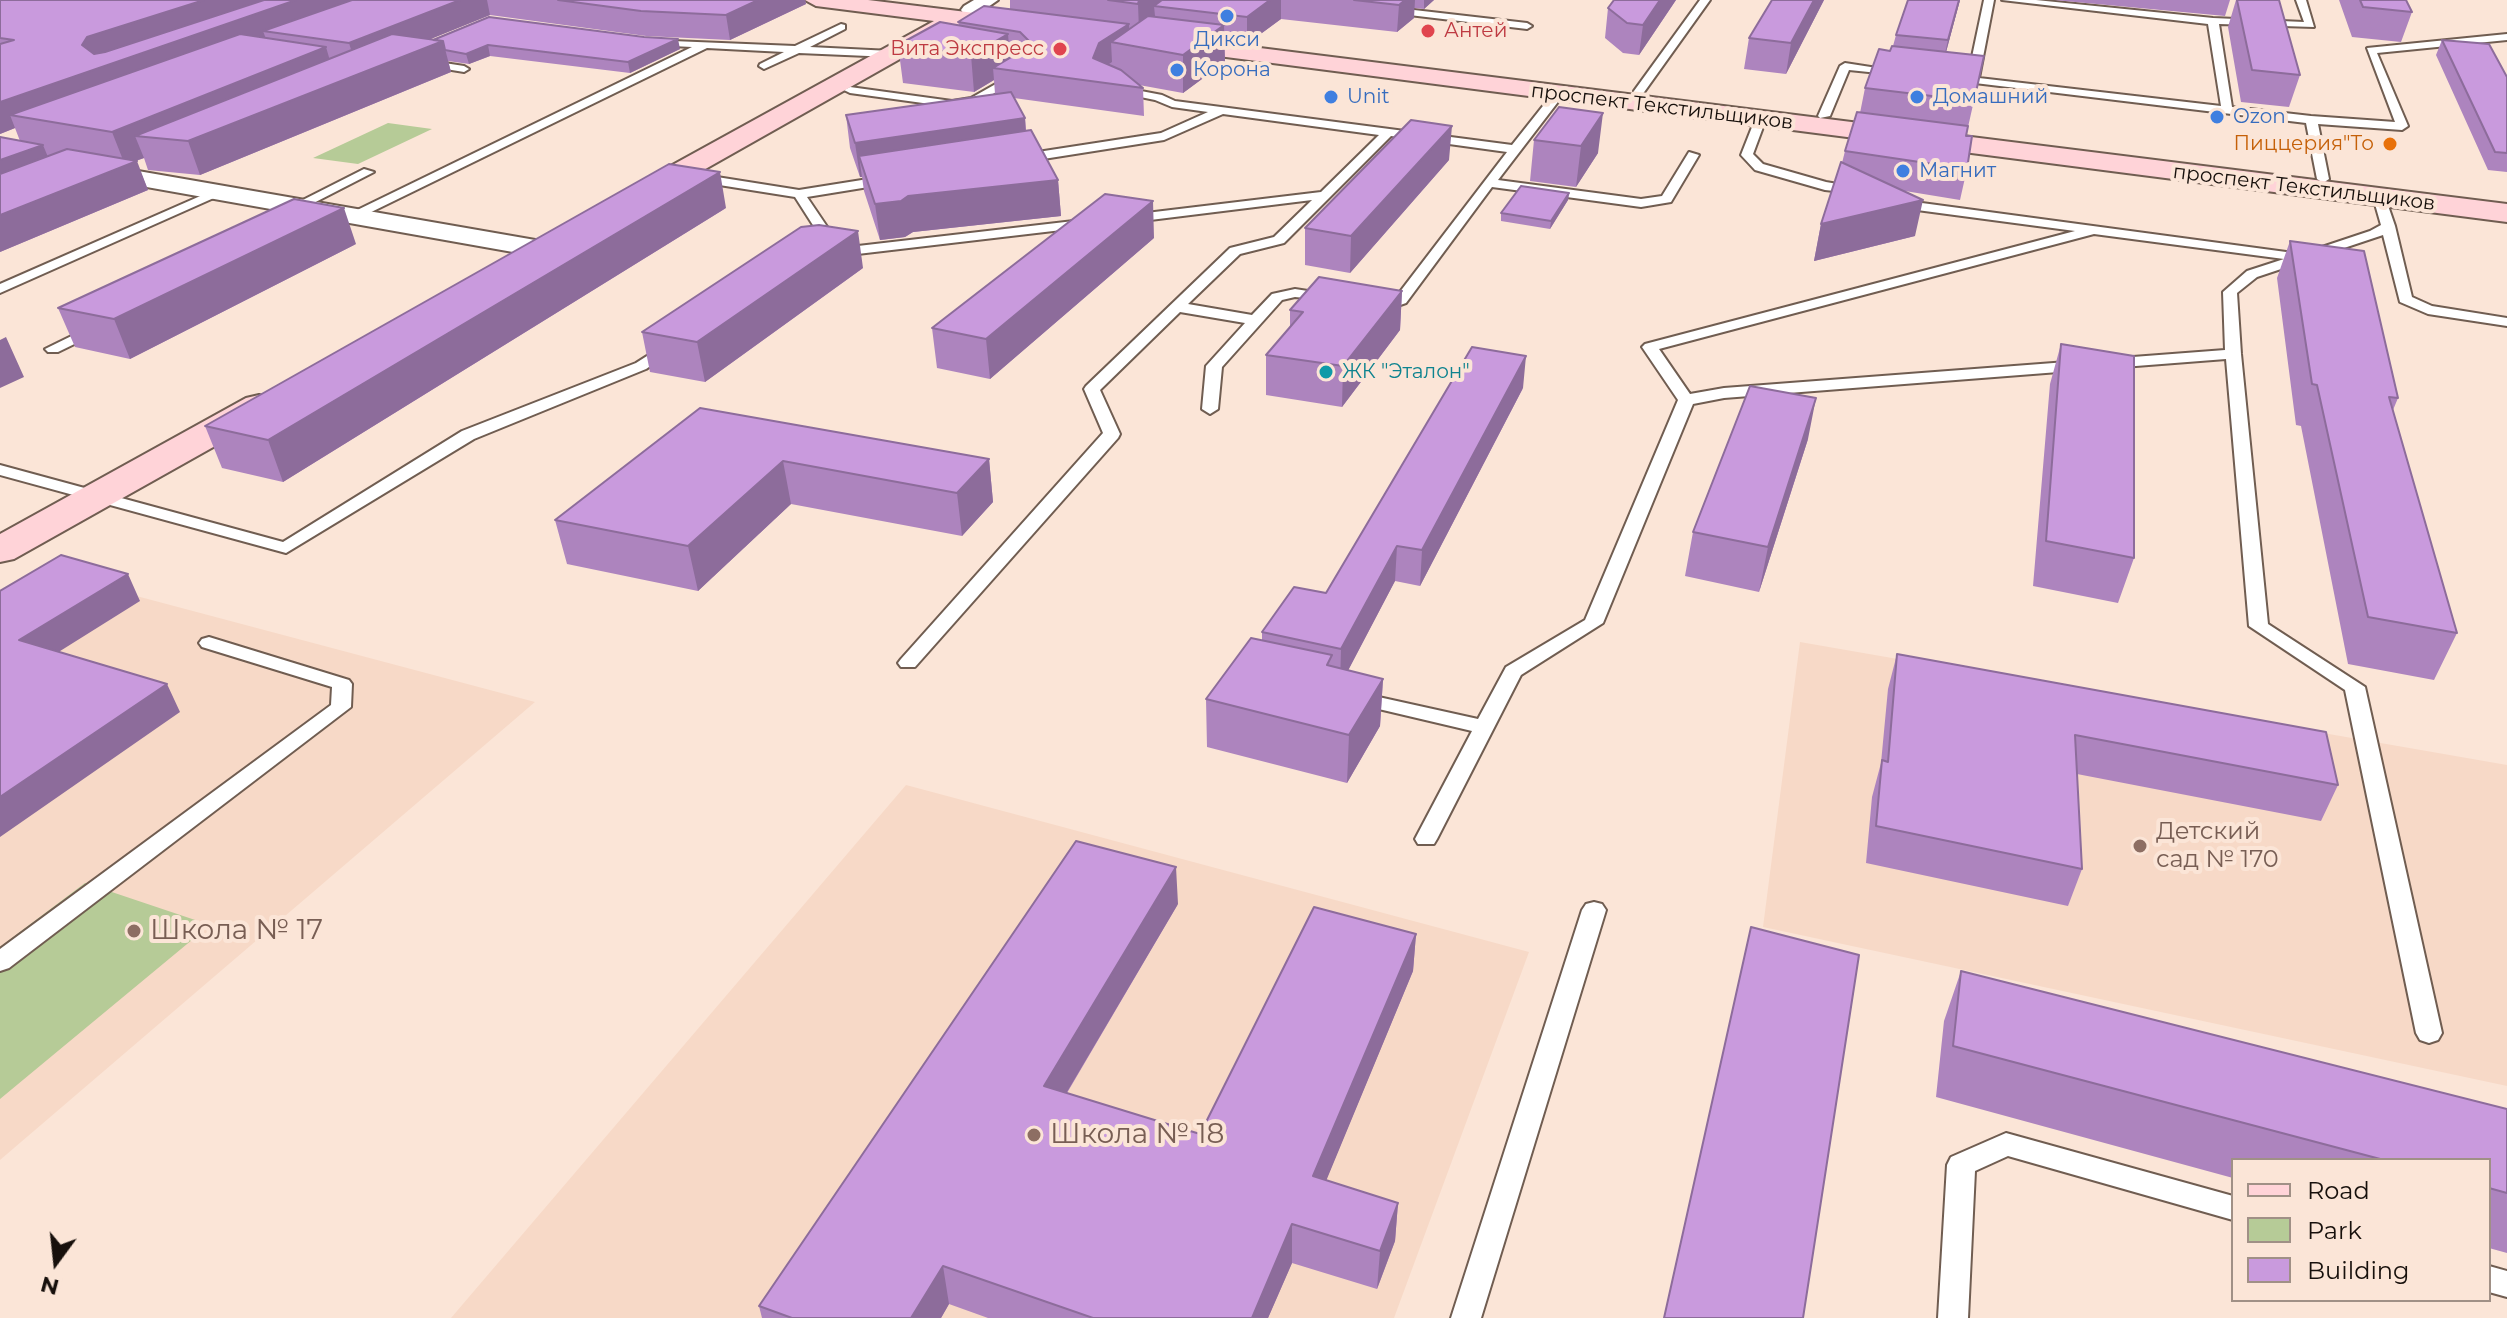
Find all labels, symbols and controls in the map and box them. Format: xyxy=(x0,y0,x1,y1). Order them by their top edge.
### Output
marker: Дикси xyxy=(1218,7,1236,25)
place label: Антей xyxy=(1444,19,1507,43)
marker: Антей xyxy=(1419,22,1437,40)
place label: Дикси xyxy=(1194,28,1260,52)
place label: Вита Экспресс xyxy=(890,37,1044,61)
marker: Вита Экспресс xyxy=(1051,40,1069,58)
place label: Корона xyxy=(1193,58,1271,82)
marker: Корона xyxy=(1168,61,1186,79)
street label: проспект Текстильщиков xyxy=(1529,79,1795,135)
place label: Unit xyxy=(1347,85,1390,109)
place label: Домашний xyxy=(1933,85,2048,109)
marker: Unit xyxy=(1322,88,1340,106)
marker: Домашний xyxy=(1908,88,1926,106)
place label: Ozon xyxy=(2233,105,2286,129)
marker: Ozon xyxy=(2208,108,2226,126)
place label: Пиццерия"То xyxy=(2233,132,2374,156)
marker: Пиццерия"То xyxy=(2381,135,2399,153)
place label: Магнит xyxy=(1919,159,1996,183)
street label: проспект Текстильщиков xyxy=(2171,160,2437,216)
marker: Магнит xyxy=(1894,162,1912,180)
place label: ЖК "Эталон" xyxy=(1342,360,1470,384)
marker: ЖК "Эталон" xyxy=(1317,363,1335,381)
place label: Детский сад № 170 xyxy=(2156,818,2279,874)
marker: Детский сад № 170 xyxy=(2131,837,2149,855)
place label: Школа № 17 xyxy=(150,914,323,948)
marker: Школа № 17 xyxy=(125,922,143,940)
place label: Школа № 18 xyxy=(1050,1118,1224,1152)
marker: Школа № 18 xyxy=(1025,1126,1043,1144)
legend xyxy=(2231,1158,2491,1302)
text: Road xyxy=(2307,1176,2370,1205)
text: Park xyxy=(2307,1216,2362,1245)
north arrow xyxy=(16,1222,96,1302)
text: Building xyxy=(2307,1256,2410,1285)
text: N xyxy=(38,1270,62,1301)

